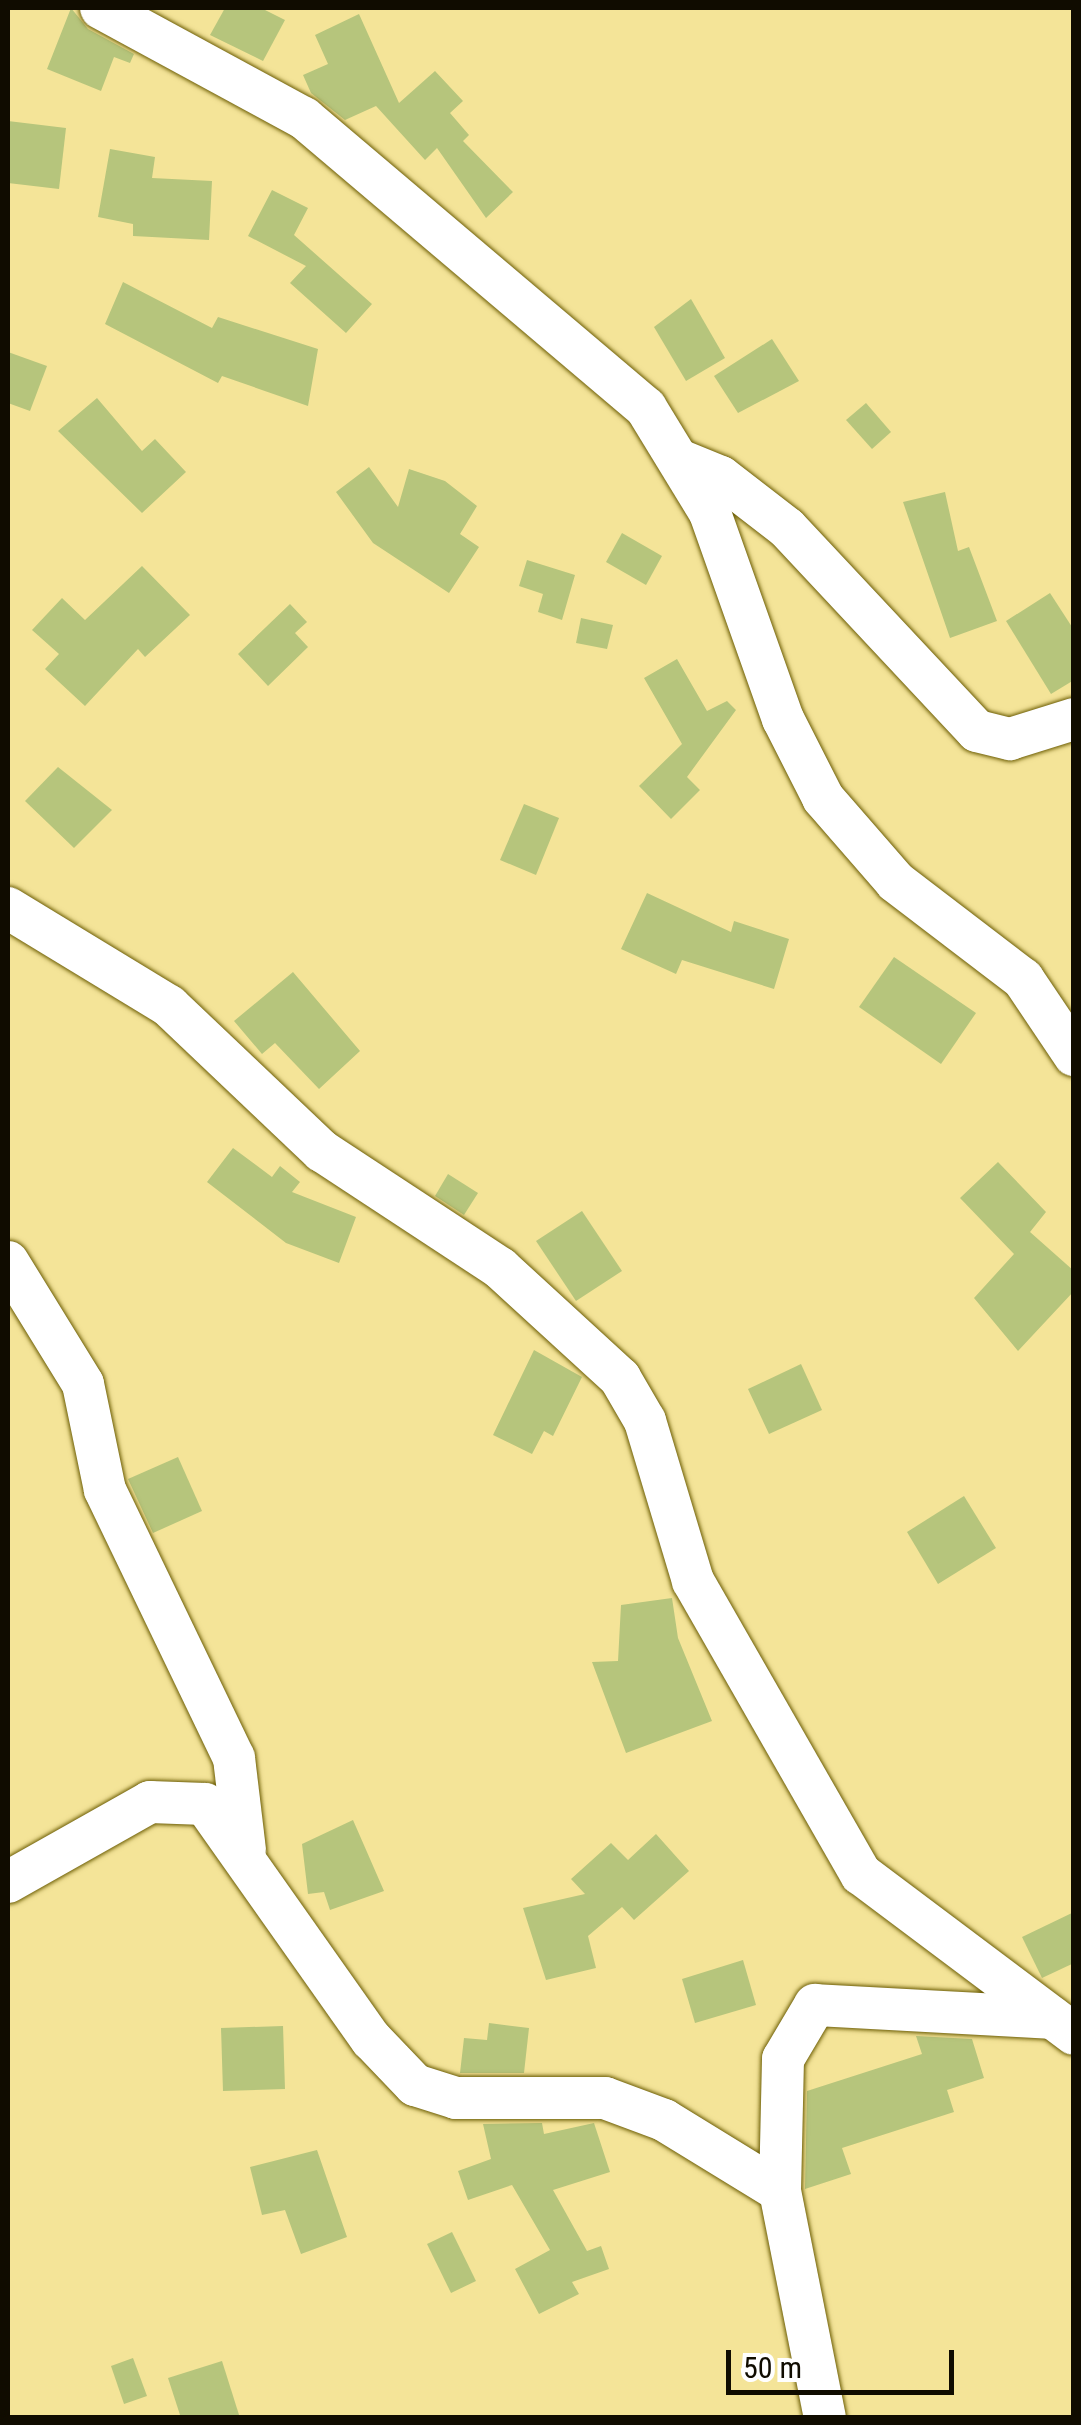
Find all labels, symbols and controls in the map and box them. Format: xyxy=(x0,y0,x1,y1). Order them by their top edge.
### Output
scale bar xyxy=(731,2330,958,2392)
text: 50 m xyxy=(743,2350,802,2385)

